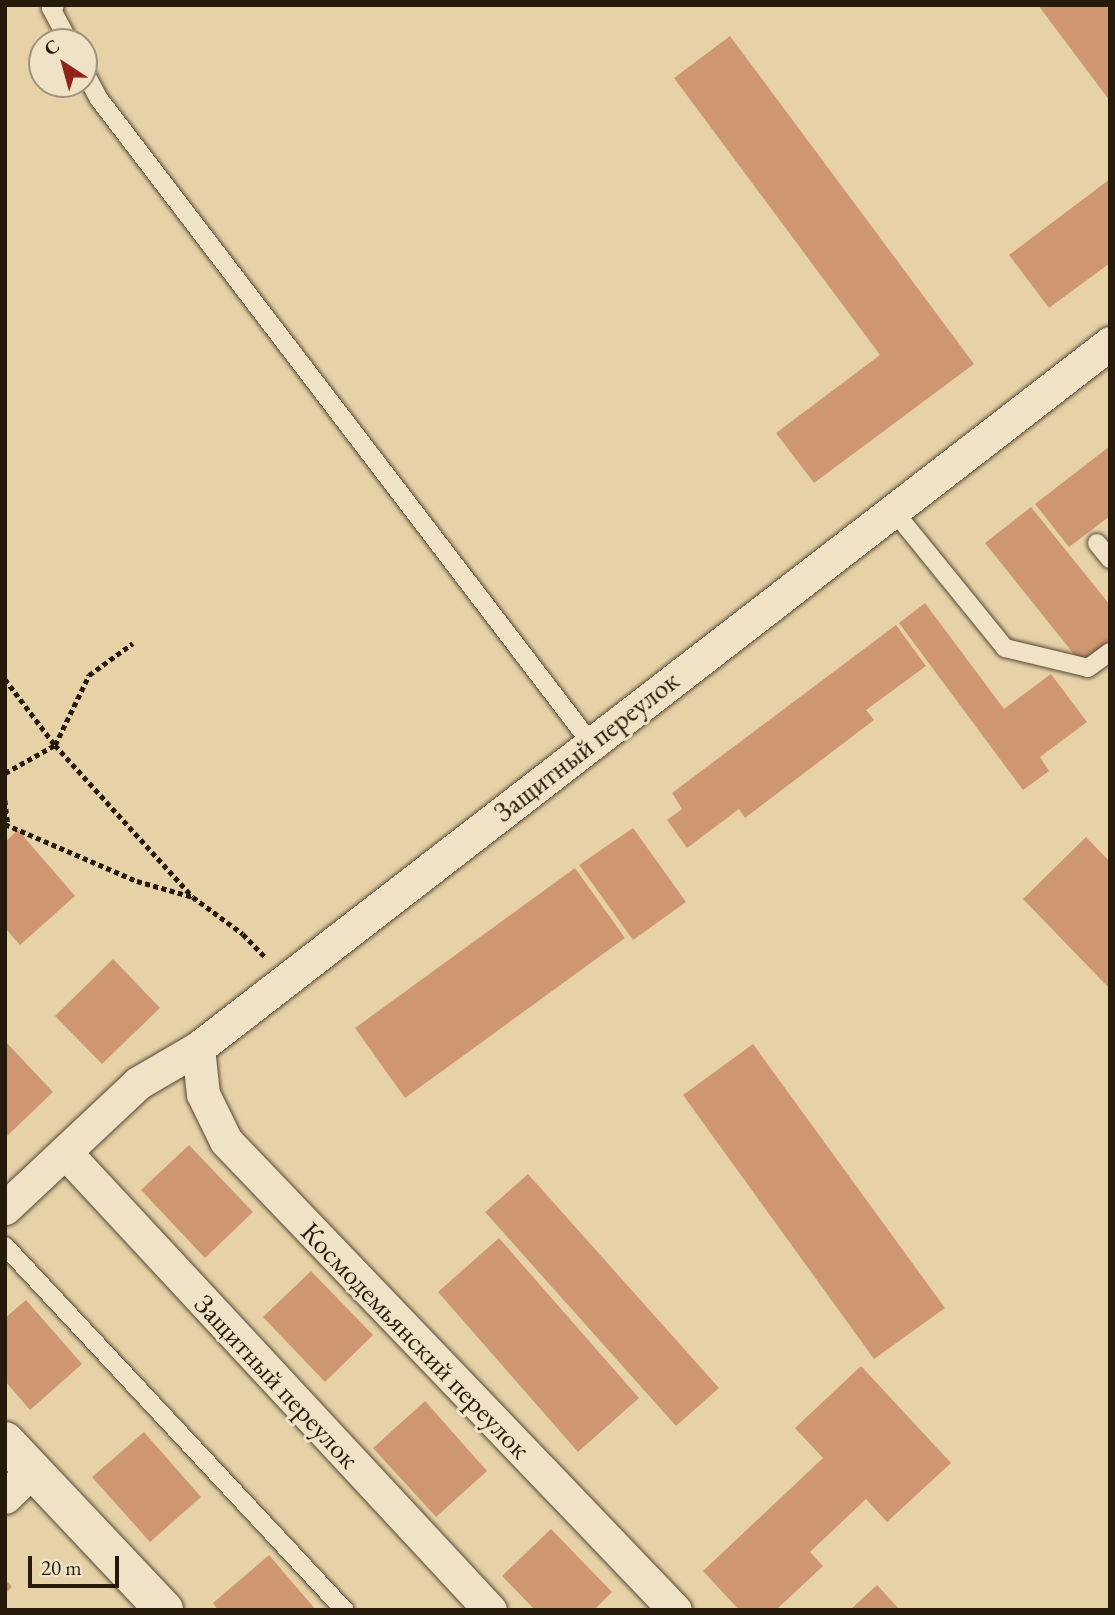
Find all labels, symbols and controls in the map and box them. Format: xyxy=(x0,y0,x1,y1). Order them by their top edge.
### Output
north arrow xyxy=(28,28,98,98)
text: С xyxy=(39,33,64,61)
street label: Защитный переулок xyxy=(487,663,685,829)
street label: Космодемьянский переулок xyxy=(294,1215,538,1465)
street label: Защитный переулок xyxy=(188,1287,366,1475)
scale bar xyxy=(32,1542,122,1586)
text: 20 m xyxy=(41,1554,82,1581)

